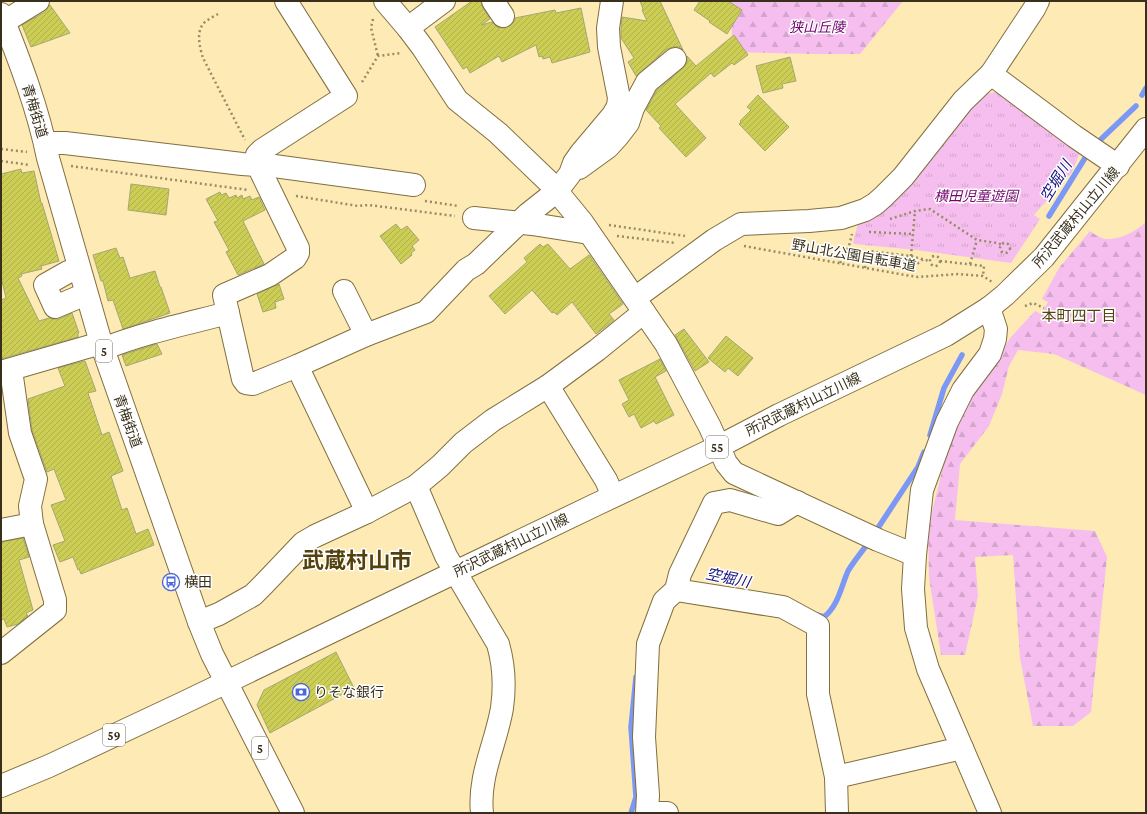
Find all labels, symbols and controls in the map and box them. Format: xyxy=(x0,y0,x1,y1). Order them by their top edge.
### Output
park label: 狭山丘陵 xyxy=(789,19,847,35)
street label: 青梅街道 xyxy=(19,82,51,140)
water label: 空堀川 xyxy=(1037,156,1076,204)
street label: 所沢武蔵村山立川線 xyxy=(1029,164,1123,270)
park label: 横田児童遊園 xyxy=(934,188,1020,204)
street label: 野山北公園自転車道 xyxy=(791,236,917,274)
district label: 本町四丁目 xyxy=(1041,308,1117,324)
road number: 5 xyxy=(96,340,112,362)
street label: 所沢武蔵村山立川線 xyxy=(743,369,863,439)
street label: 青梅街道 xyxy=(111,392,145,450)
road number: 55 xyxy=(706,436,728,458)
street label: 所沢武蔵村山立川線 xyxy=(451,510,571,580)
district label: 武蔵村山市 xyxy=(302,548,412,573)
water label: 空堀川 xyxy=(704,565,754,591)
bus stop icon: 横田 xyxy=(161,572,181,592)
place label: 横田 xyxy=(184,574,212,590)
bank icon: りそな銀行 xyxy=(291,682,311,702)
place label: りそな銀行 xyxy=(314,684,384,700)
road number: 59 xyxy=(103,724,125,746)
road number: 5 xyxy=(252,737,268,759)

